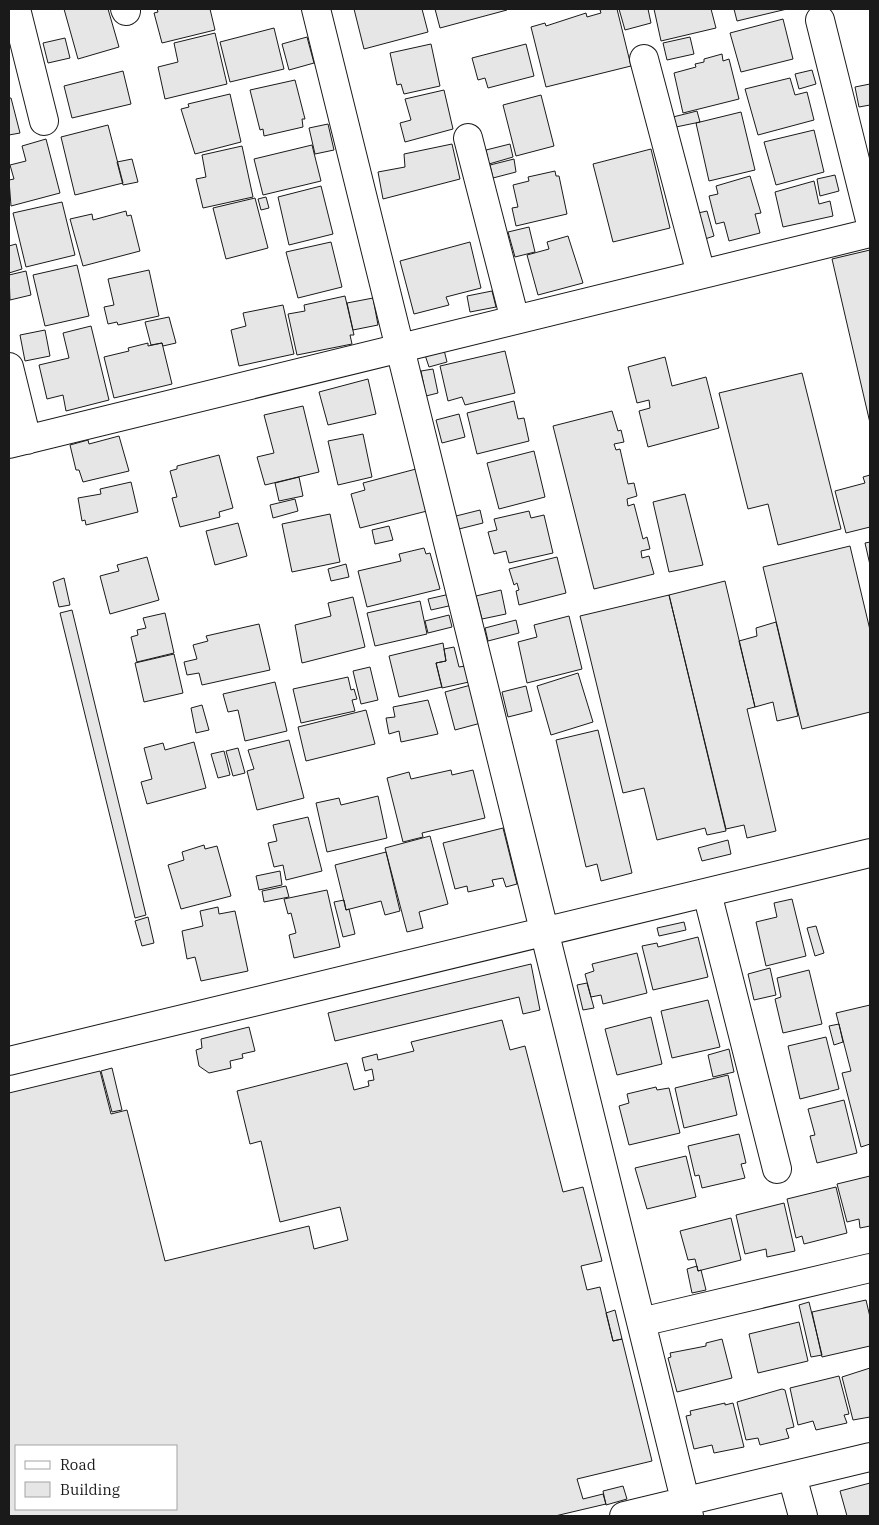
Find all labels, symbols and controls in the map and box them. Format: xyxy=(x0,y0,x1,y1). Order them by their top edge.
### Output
legend xyxy=(15,1445,178,1510)
text: Road xyxy=(60,1455,96,1474)
text: Building xyxy=(60,1480,120,1499)

